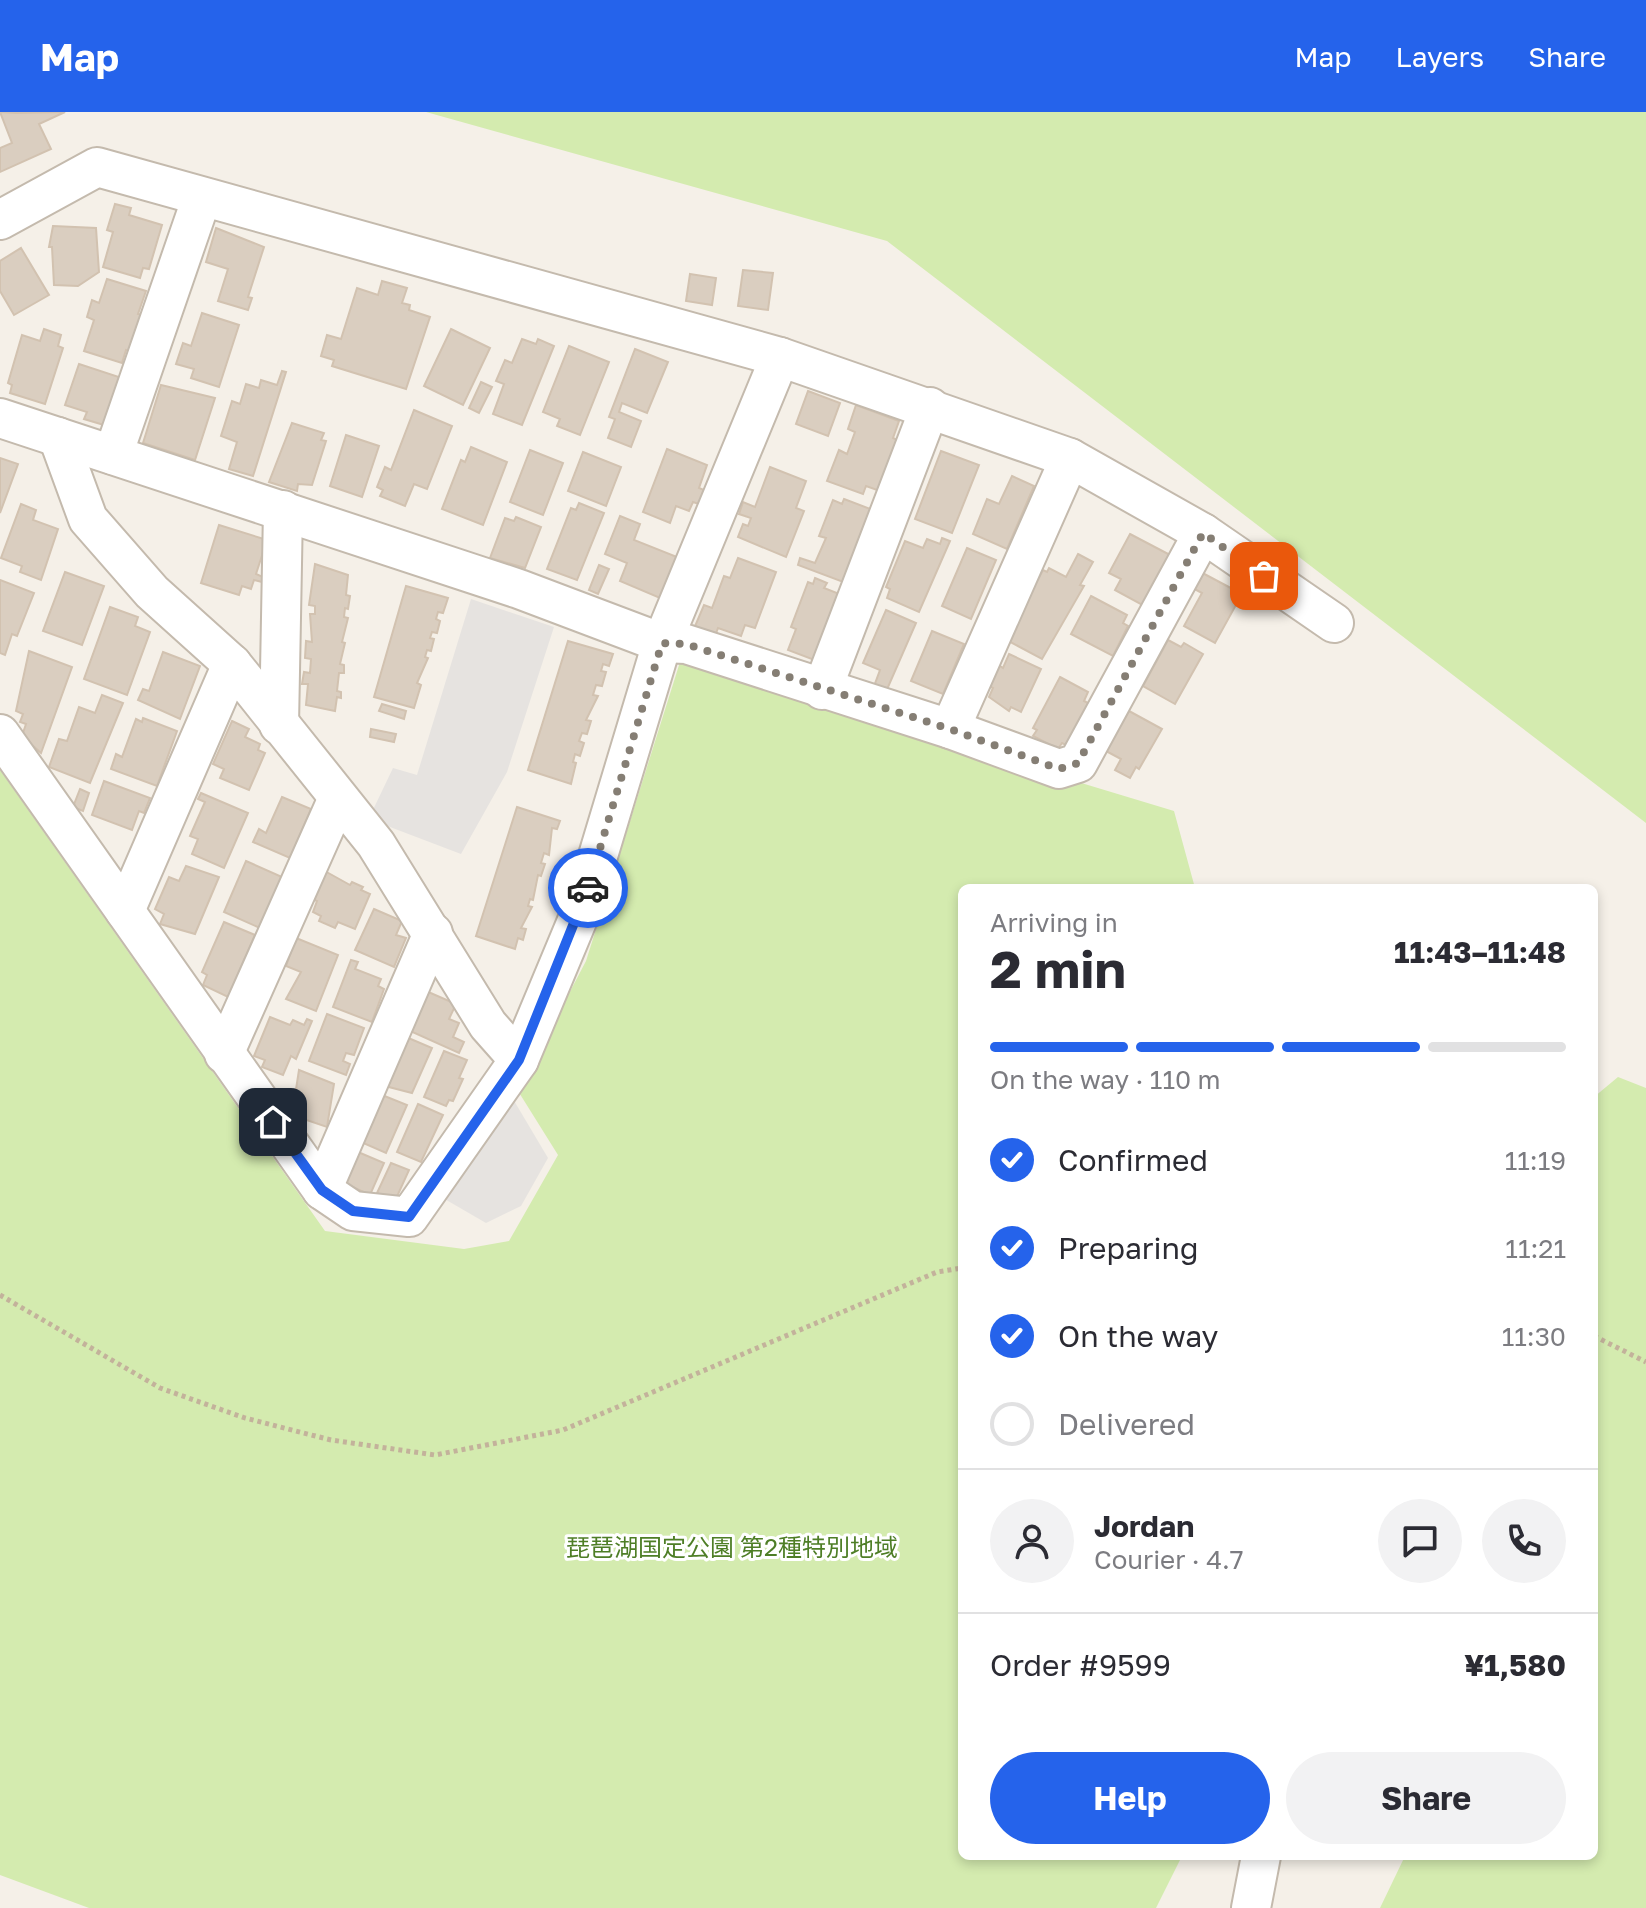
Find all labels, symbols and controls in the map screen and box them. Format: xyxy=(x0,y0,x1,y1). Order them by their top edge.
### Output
text: Map xyxy=(40,34,119,79)
text: Map xyxy=(1294,40,1352,73)
text: Layers xyxy=(1396,40,1484,73)
text: Share xyxy=(1528,40,1606,73)
pin xyxy=(1230,542,1298,610)
icon: bag xyxy=(1242,554,1286,598)
courier xyxy=(548,848,628,928)
icon: car xyxy=(566,866,610,910)
text: Arriving in xyxy=(990,907,1118,938)
text: 11:43–11:48 xyxy=(1394,934,1566,970)
text: 2 min xyxy=(990,937,1126,999)
text: On the way · 110 m xyxy=(990,1064,1221,1095)
pin xyxy=(239,1088,307,1156)
icon: home xyxy=(251,1100,295,1144)
icon: check xyxy=(990,1138,1034,1182)
text: Confirmed xyxy=(1058,1142,1208,1178)
text: 11:19 xyxy=(1505,1145,1566,1176)
icon: check xyxy=(990,1226,1034,1270)
text: Preparing xyxy=(1058,1230,1199,1266)
text: 11:21 xyxy=(1505,1233,1566,1264)
icon: check xyxy=(990,1314,1034,1358)
text: On the way xyxy=(1058,1318,1218,1354)
text: 11:30 xyxy=(1502,1321,1566,1352)
text: Delivered xyxy=(1058,1406,1195,1442)
button: person xyxy=(990,1499,1074,1583)
button: chat xyxy=(1378,1499,1462,1583)
button: phone xyxy=(1482,1499,1566,1583)
text: Jordan xyxy=(1094,1508,1194,1544)
park label: 琵琶湖国定公園 第2種特別地域 xyxy=(566,1532,898,1561)
text: Courier · 4.7 xyxy=(1094,1544,1244,1575)
text: Order #9599 xyxy=(990,1647,1171,1683)
text: ¥1,580 xyxy=(1464,1647,1566,1683)
button: Help xyxy=(990,1752,1270,1844)
button: Share xyxy=(1286,1752,1566,1844)

